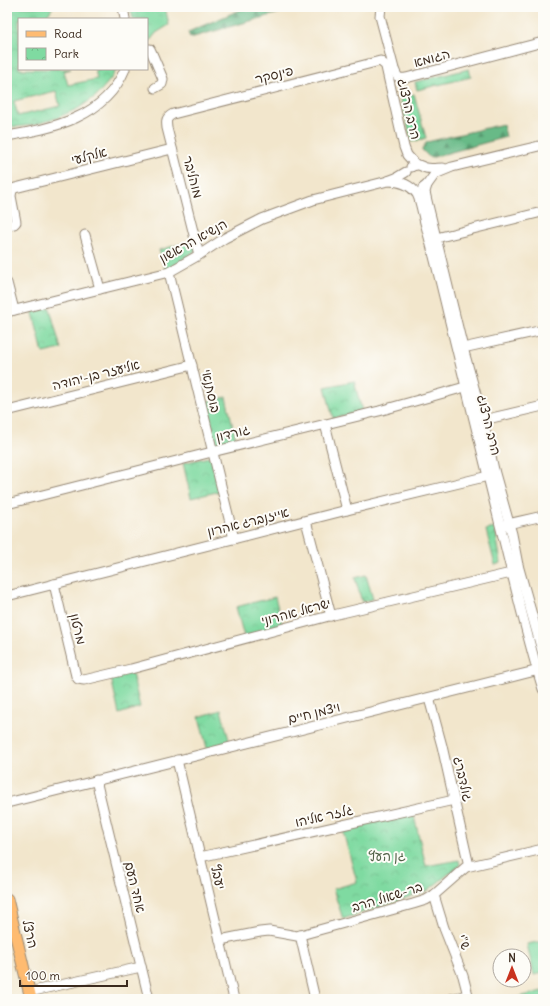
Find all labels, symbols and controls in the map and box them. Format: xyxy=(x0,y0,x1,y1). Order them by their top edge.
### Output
legend xyxy=(18,18,148,70)
text: Road xyxy=(54,26,82,41)
street label: הגומא xyxy=(412,45,452,71)
text: Park xyxy=(54,46,79,61)
street label: פינסקר xyxy=(253,62,295,88)
street label: הרב הרצוג xyxy=(394,77,424,141)
street label: אלקלעי xyxy=(69,143,109,169)
street label: מוהליבר xyxy=(179,154,207,200)
street label: הנשיא הראשון xyxy=(156,215,230,267)
street label: אליעזר בן-יהודה xyxy=(50,356,142,394)
street label: בוסתנאי xyxy=(198,368,224,415)
street label: הרב הרצוג xyxy=(473,393,505,457)
street label: גורדון xyxy=(214,421,252,445)
street label: אייזנברג אהרון xyxy=(205,504,291,540)
street label: ישראל אהרוני xyxy=(259,595,333,629)
street label: מרטון xyxy=(66,612,90,646)
street label: ויצמן חיים xyxy=(286,698,342,728)
street label: גולדברג xyxy=(450,755,476,803)
street label: גלזר אליהו xyxy=(293,801,355,831)
park label: גן העץ xyxy=(368,848,406,865)
street label: אחד העם xyxy=(120,859,150,915)
street label: יעבץ xyxy=(207,863,229,891)
street label: בר-שאול הרב xyxy=(350,878,424,916)
street label: הרצל xyxy=(18,918,42,950)
street label: ש"י xyxy=(453,932,475,953)
north arrow xyxy=(492,948,532,988)
text: N xyxy=(508,951,516,965)
scale bar xyxy=(20,962,127,988)
text: 100 m xyxy=(26,968,60,983)

